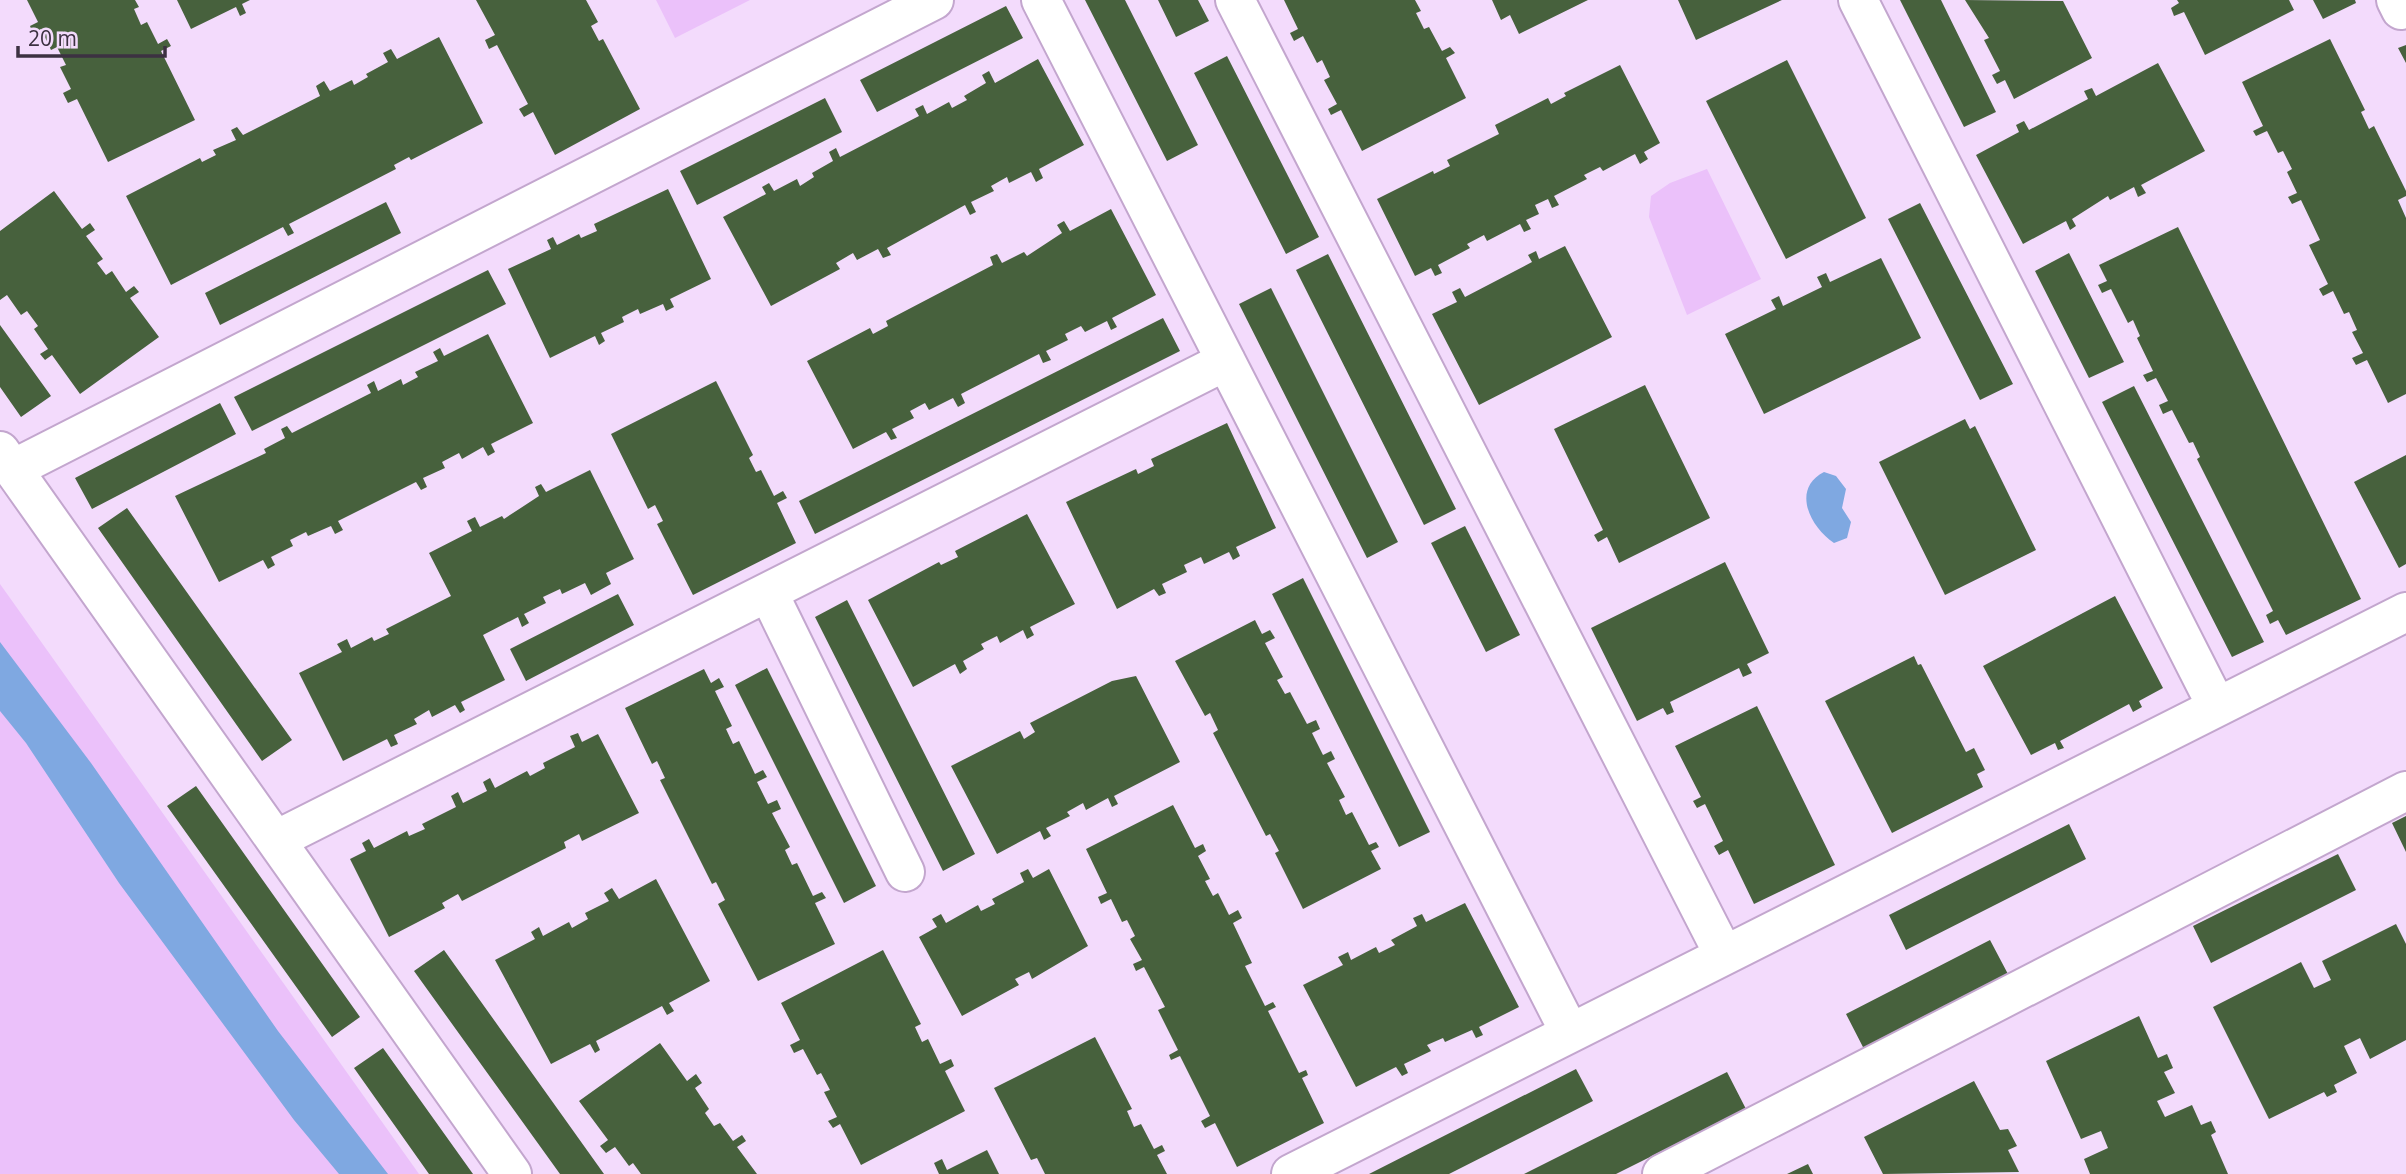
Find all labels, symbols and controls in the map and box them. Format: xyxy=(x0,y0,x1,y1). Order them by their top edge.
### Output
scale bar xyxy=(18,14,164,58)
text: 20 m xyxy=(28,24,77,52)

